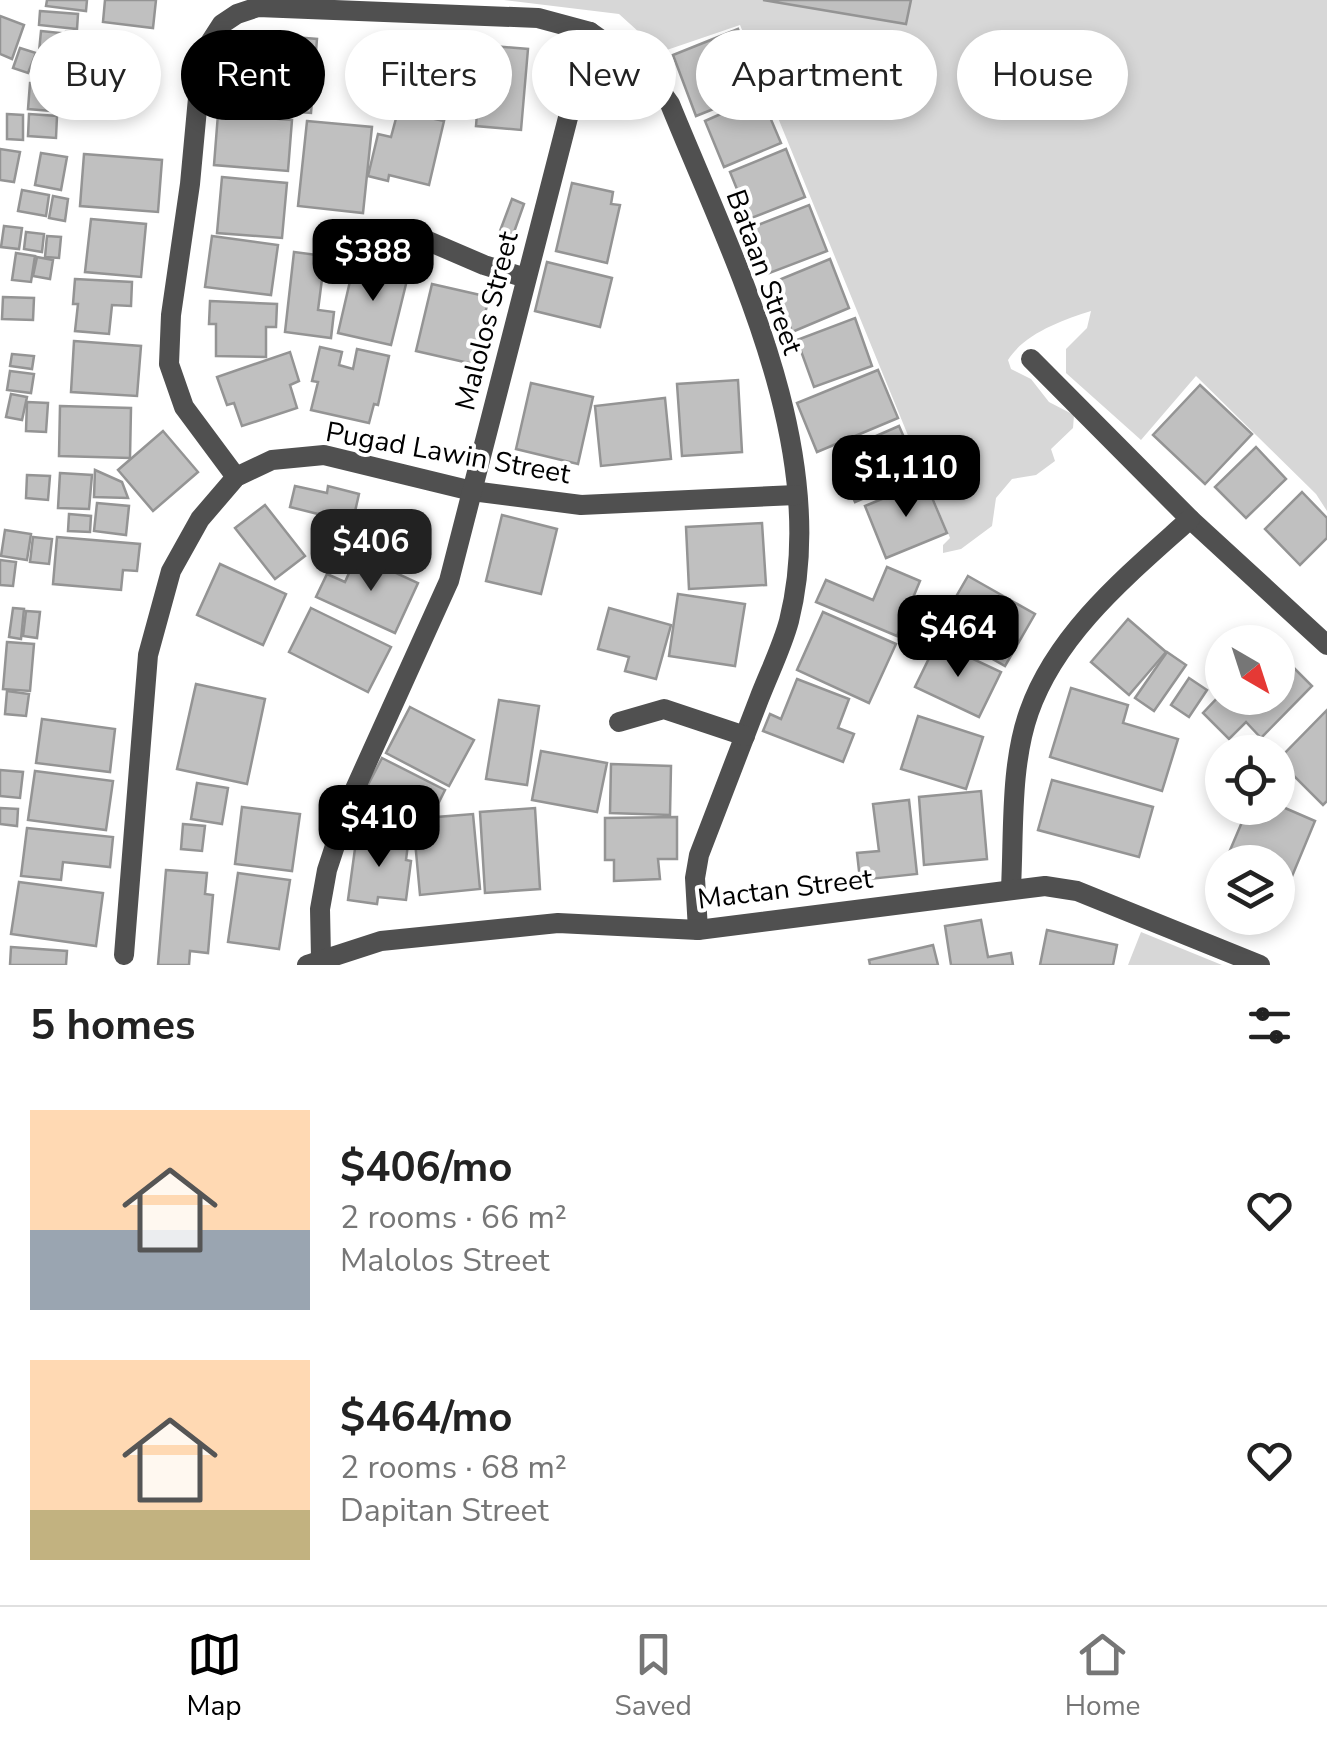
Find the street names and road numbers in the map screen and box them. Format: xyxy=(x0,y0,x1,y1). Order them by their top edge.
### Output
street label: Bataan Street xyxy=(717,184,811,360)
street label: Malolos Street xyxy=(446,227,528,415)
street label: Pugad Lawin Street xyxy=(323,413,573,493)
street label: Mactan Street xyxy=(695,859,875,919)

